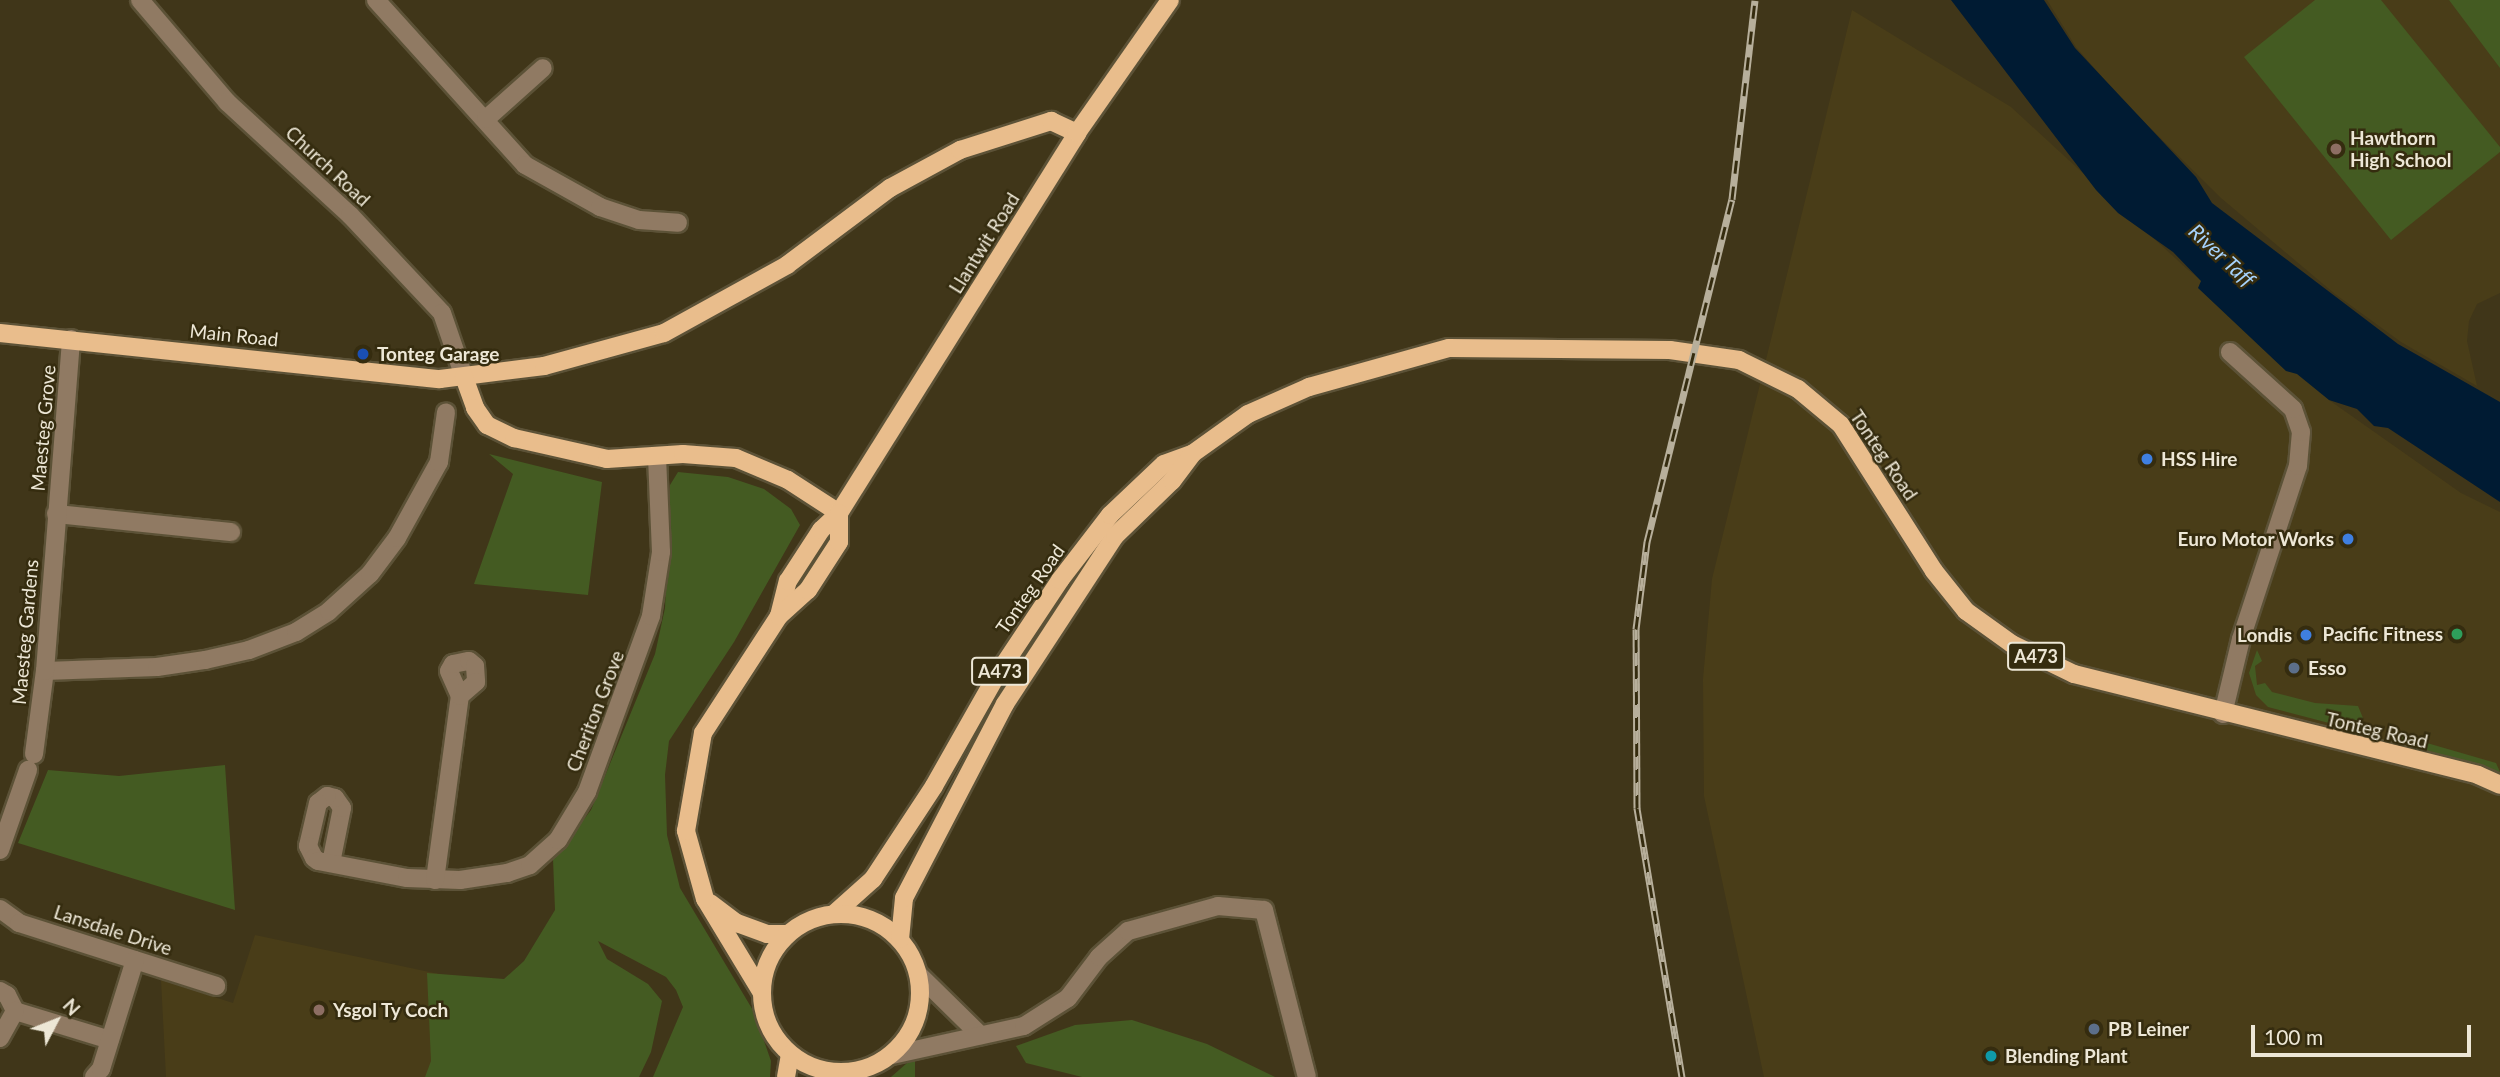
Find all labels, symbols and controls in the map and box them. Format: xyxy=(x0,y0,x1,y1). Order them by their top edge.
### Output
street label: Church Road xyxy=(281,121,375,211)
place label: Hawthorn High School xyxy=(2350,127,2452,171)
marker: Hawthorn High School xyxy=(2328,141,2344,157)
street label: Llantwit Road xyxy=(944,189,1024,297)
water label: River Taff xyxy=(2184,218,2260,292)
street label: Main Road xyxy=(189,319,279,351)
place label: Tonteg Garage xyxy=(377,343,499,365)
marker: Tonteg Garage xyxy=(355,346,371,362)
street label: Maesteg Grove xyxy=(26,364,60,492)
street label: Tonteg Road xyxy=(1846,406,1922,504)
place label: HSS Hire xyxy=(2161,448,2237,470)
marker: HSS Hire xyxy=(2139,451,2155,467)
place label: Euro Motor Works xyxy=(2177,528,2334,550)
marker: Euro Motor Works xyxy=(2340,531,2356,547)
street label: Tonteg Road xyxy=(991,540,1069,638)
street label: Maesteg Gardens xyxy=(7,558,43,706)
place label: Pacific Fitness xyxy=(2323,623,2443,645)
place label: Londis xyxy=(2237,624,2292,646)
marker: Pacific Fitness xyxy=(2449,626,2465,642)
marker: Londis xyxy=(2298,627,2314,643)
road number: A473 xyxy=(2006,642,2066,670)
street label: Cheriton Grove xyxy=(561,647,629,775)
road number: A473 xyxy=(970,656,1030,686)
place label: Esso xyxy=(2308,657,2346,679)
marker: Esso xyxy=(2286,660,2302,676)
street label: Tonteg Road xyxy=(2324,707,2430,753)
street label: Lansdale Drive xyxy=(51,900,175,960)
north arrow xyxy=(21,986,91,1056)
text: N xyxy=(59,993,85,1020)
place label: Ysgol Ty Coch xyxy=(333,999,449,1021)
marker: Ysgol Ty Coch xyxy=(311,1002,327,1018)
scale bar xyxy=(2255,1010,2476,1054)
place label: PB Leiner xyxy=(2108,1018,2189,1040)
marker: PB Leiner xyxy=(2086,1021,2102,1037)
text: 100 m xyxy=(2264,1024,2323,1049)
place label: Blending Plant xyxy=(2005,1045,2128,1067)
marker: Blending Plant xyxy=(1983,1048,1999,1064)

